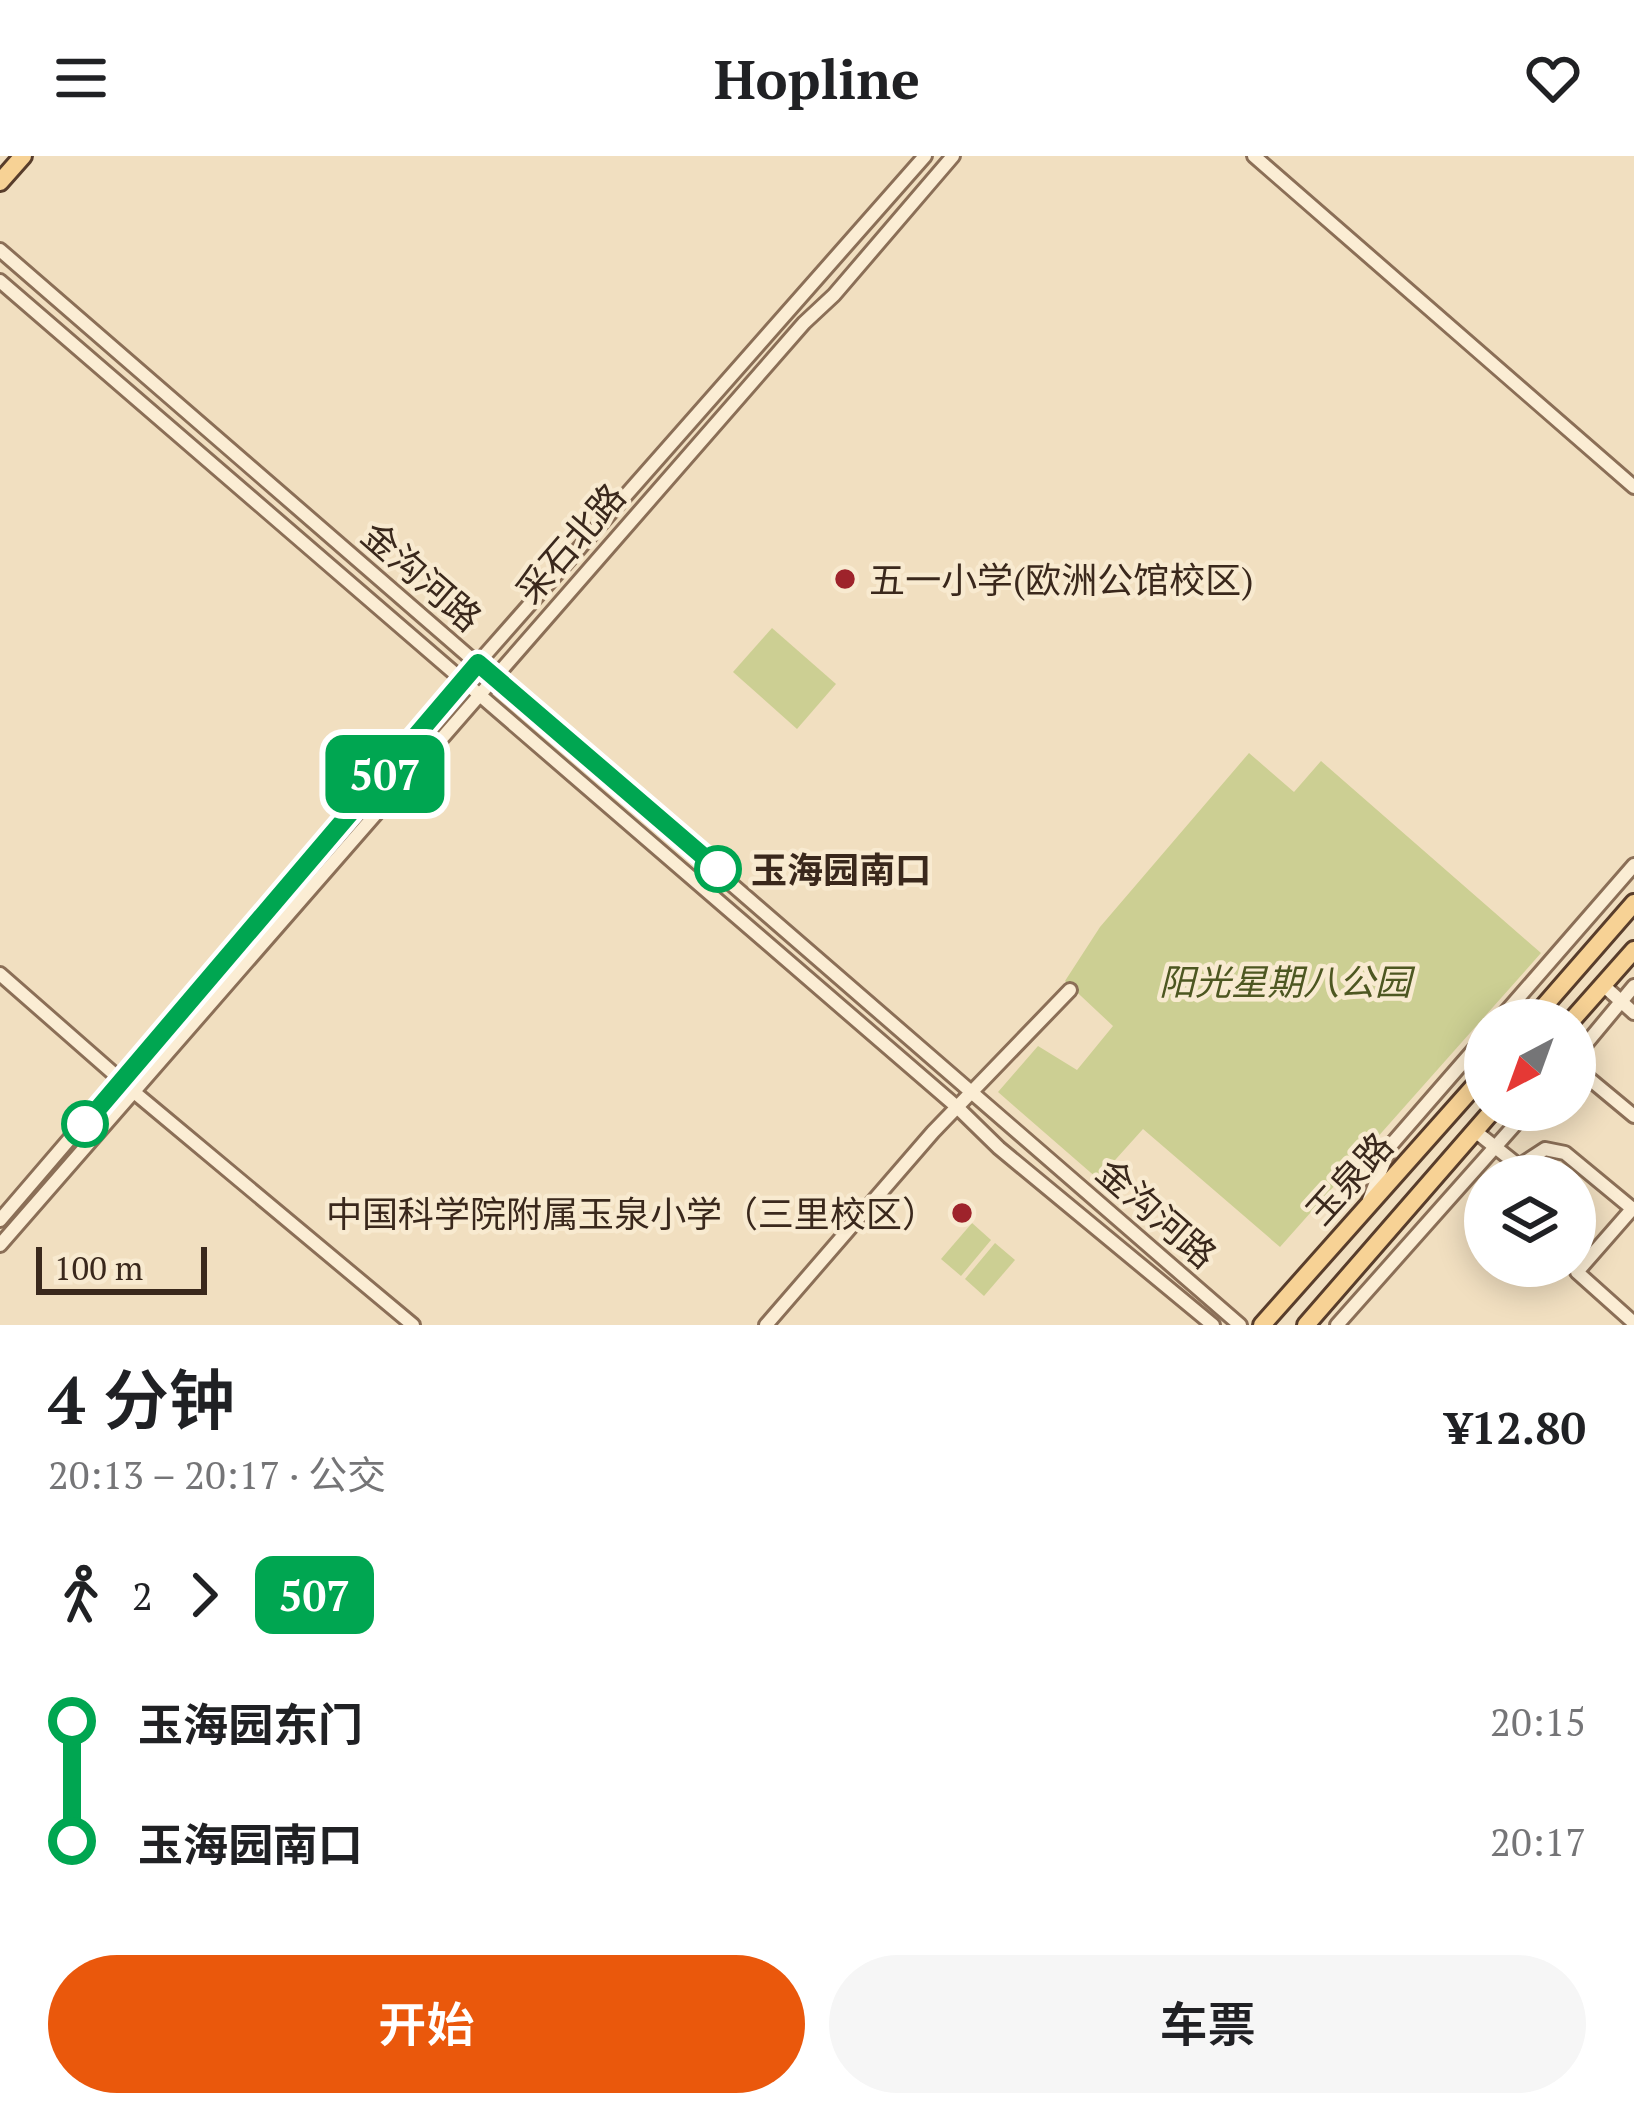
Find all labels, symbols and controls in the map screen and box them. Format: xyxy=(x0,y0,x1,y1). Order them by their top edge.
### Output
text: Hopline xyxy=(714,43,920,114)
icon: menu xyxy=(48,45,114,111)
icon: heart xyxy=(1520,45,1586,111)
street label: 采石北路 xyxy=(505,473,635,613)
street label: 金沟河路 xyxy=(352,511,492,641)
place label: 五一小学(欧洲公馆校区) xyxy=(869,556,1254,603)
marker: 五一小学(欧洲公馆校区) xyxy=(832,566,858,592)
line badge: 507 xyxy=(316,735,454,813)
text: 507 xyxy=(349,746,421,802)
place label: 玉海园南口 xyxy=(751,846,931,893)
marker: 玉海园南口 xyxy=(696,847,740,891)
park label: 阳光星期八公园 xyxy=(1159,958,1416,1005)
north arrow xyxy=(1464,999,1596,1131)
map controls xyxy=(1464,999,1596,1287)
unlabelled marker xyxy=(63,1102,107,1146)
street label: 玉泉路 xyxy=(1295,1122,1403,1234)
street label: 金沟河路 xyxy=(1087,1148,1227,1278)
button: layers xyxy=(1464,1155,1596,1287)
place label: 中国科学院附属玉泉小学（三里校区） xyxy=(326,1190,938,1237)
marker: 中国科学院附属玉泉小学（三里校区） xyxy=(949,1200,975,1226)
scale bar xyxy=(36,1241,207,1294)
text: 100 m xyxy=(54,1246,143,1289)
text: 4 分钟 xyxy=(48,1355,235,1443)
text: ¥12.80 xyxy=(1446,1397,1586,1457)
text: 20:13 – 20:17 · 公交 xyxy=(48,1448,386,1500)
icon: walk xyxy=(48,1562,114,1628)
icon: forward xyxy=(171,1562,237,1628)
text: 507 xyxy=(279,1567,350,1623)
text: 2 xyxy=(132,1569,153,1621)
text: 玉海园东门 xyxy=(138,1694,363,1754)
text: 20:15 xyxy=(1490,1695,1586,1747)
text: 玉海园南口 xyxy=(138,1814,363,1874)
text: 20:17 xyxy=(1490,1815,1586,1867)
button: 开始 xyxy=(48,1955,805,2093)
button: 车票 xyxy=(829,1955,1586,2093)

